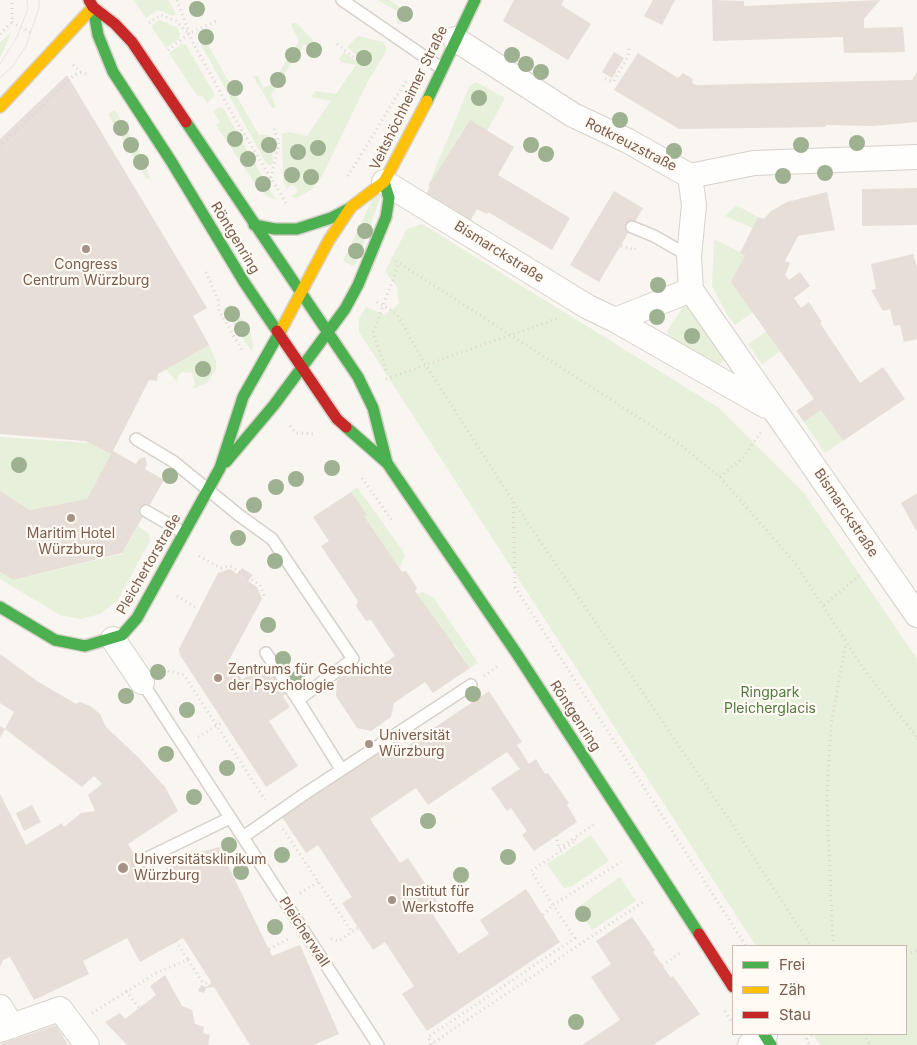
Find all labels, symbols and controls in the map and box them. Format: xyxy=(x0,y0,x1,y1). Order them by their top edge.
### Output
street label: Veitshöchheimer Straße xyxy=(367,23,451,173)
street label: Rotkreuzstraße xyxy=(582,115,680,175)
street label: Röntgenring xyxy=(207,199,263,277)
street label: Bismarckstraße xyxy=(451,218,547,286)
marker: Congress Centrum Würzburg xyxy=(80,243,92,255)
place label: Congress Centrum Würzburg xyxy=(23,257,149,290)
street label: Bismarckstraße xyxy=(810,466,882,560)
street label: Pleichertorstraße xyxy=(113,511,185,617)
marker: Maritim Hotel Würzburg xyxy=(65,512,77,524)
place label: Maritim Hotel Würzburg xyxy=(27,526,115,558)
place label: Zentrums für Geschichte der Psychologie xyxy=(228,662,392,694)
marker: Zentrums für Geschichte der Psychologie xyxy=(212,672,224,684)
street label: Röntgenring xyxy=(546,678,604,754)
park label: Ringpark Pleicherglacis xyxy=(724,685,816,718)
place label: Universität Würzburg xyxy=(379,728,450,760)
marker: Universität Würzburg xyxy=(363,738,375,750)
place label: Universitätsklinikum Würzburg xyxy=(134,852,267,884)
marker: Universitätsklinikum Würzburg xyxy=(116,861,130,875)
place label: Institut für Werkstoffe xyxy=(402,884,474,916)
street label: Pleicherwall xyxy=(275,894,333,970)
marker: Institut für Werkstoffe xyxy=(386,894,398,906)
legend xyxy=(732,945,907,1035)
text: Frei xyxy=(779,955,805,974)
text: Zäh xyxy=(779,980,806,999)
text: Stau xyxy=(779,1005,811,1024)

